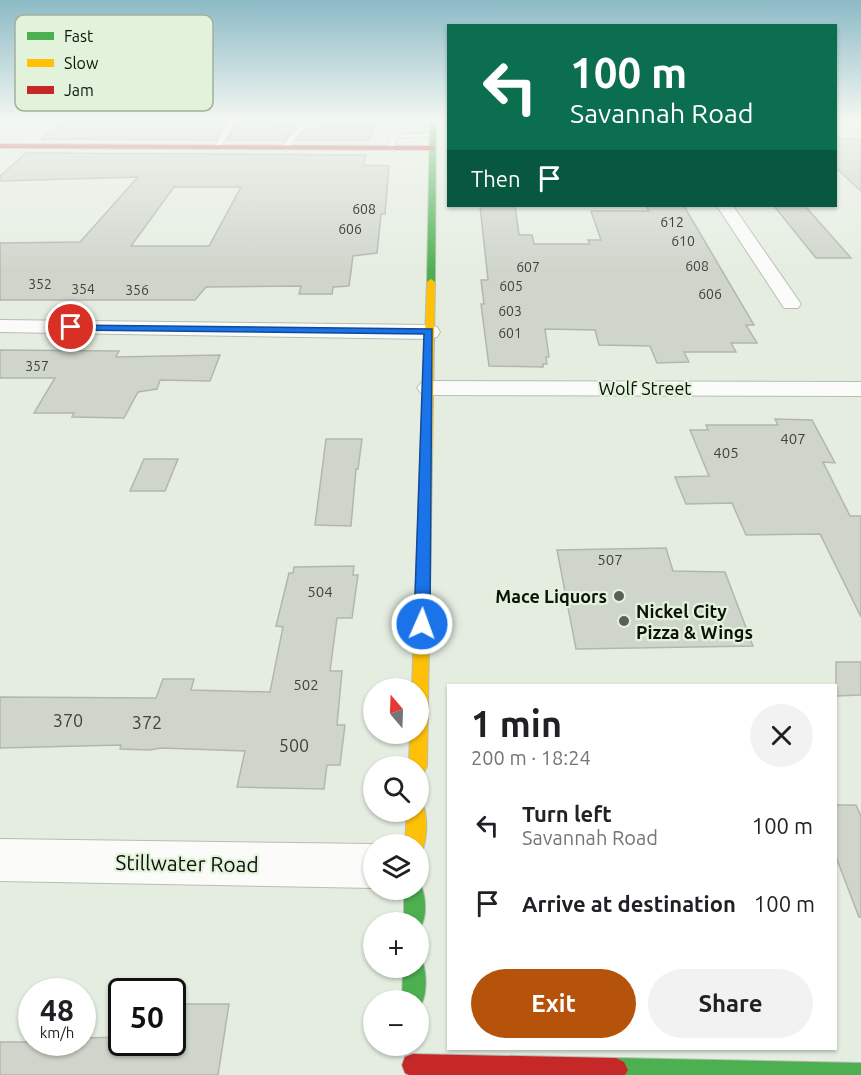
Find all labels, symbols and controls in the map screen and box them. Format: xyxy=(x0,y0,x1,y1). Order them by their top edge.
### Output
legend xyxy=(15,15,213,111)
text: Fast xyxy=(64,27,94,45)
icon: left xyxy=(471,48,549,126)
text: 100 m xyxy=(570,49,687,96)
text: Slow xyxy=(64,54,99,72)
text: Jam xyxy=(64,81,94,99)
text: Savannah Road xyxy=(570,98,754,128)
icon: arrive xyxy=(533,162,566,195)
text: Then xyxy=(471,166,521,191)
house number: 608 xyxy=(352,201,376,217)
house number: 612 xyxy=(660,214,684,230)
house number: 606 xyxy=(338,221,362,237)
house number: 610 xyxy=(671,233,695,249)
house number: 608 xyxy=(685,258,709,274)
house number: 607 xyxy=(516,259,540,275)
house number: 352 xyxy=(28,276,52,292)
house number: 605 xyxy=(499,278,523,294)
house number: 354 xyxy=(71,281,95,297)
house number: 356 xyxy=(125,282,149,298)
house number: 606 xyxy=(698,286,722,302)
pin xyxy=(45,301,96,352)
house number: 603 xyxy=(498,303,522,319)
icon: arrive xyxy=(54,310,87,343)
house number: 601 xyxy=(498,325,522,341)
house number: 357 xyxy=(25,358,49,374)
street label: Wolf Street xyxy=(599,378,691,398)
house number: 407 xyxy=(780,430,806,447)
house number: 405 xyxy=(713,444,739,461)
house number: 507 xyxy=(597,551,623,568)
house number: 504 xyxy=(307,583,333,600)
place label: Mace Liquors xyxy=(495,586,607,606)
marker: Mace Liquors xyxy=(612,589,626,603)
position arrow xyxy=(390,592,454,656)
place label: Nickel City Pizza & Wings xyxy=(636,601,753,642)
marker: Nickel City Pizza & Wings xyxy=(617,614,631,628)
house number: 502 xyxy=(293,676,319,693)
north arrow xyxy=(363,678,429,744)
map controls xyxy=(363,678,429,1056)
text: 1 min xyxy=(471,703,562,744)
button: close xyxy=(750,704,813,767)
house number: 370 xyxy=(53,710,83,730)
house number: 372 xyxy=(132,712,162,732)
house number: 500 xyxy=(279,735,309,755)
text: 200 m · 18:24 xyxy=(471,746,591,769)
button: search xyxy=(363,756,429,822)
text: Turn left xyxy=(522,801,612,826)
icon: left xyxy=(471,809,504,842)
text: 100 m xyxy=(752,813,813,838)
text: Savannah Road xyxy=(522,826,658,849)
button: layers xyxy=(363,834,429,900)
street label: Stillwater Road xyxy=(115,850,259,876)
icon: arrive xyxy=(471,887,504,920)
text: Arrive at destination xyxy=(522,891,736,916)
text: 100 m xyxy=(754,891,815,916)
button: + xyxy=(363,912,429,978)
button: Exit xyxy=(471,969,636,1038)
button: Share xyxy=(648,969,813,1038)
speed limit sign: 50 xyxy=(108,978,186,1056)
button: − xyxy=(363,990,429,1056)
text: 48 xyxy=(40,993,74,1027)
text: km/h xyxy=(40,1024,74,1041)

